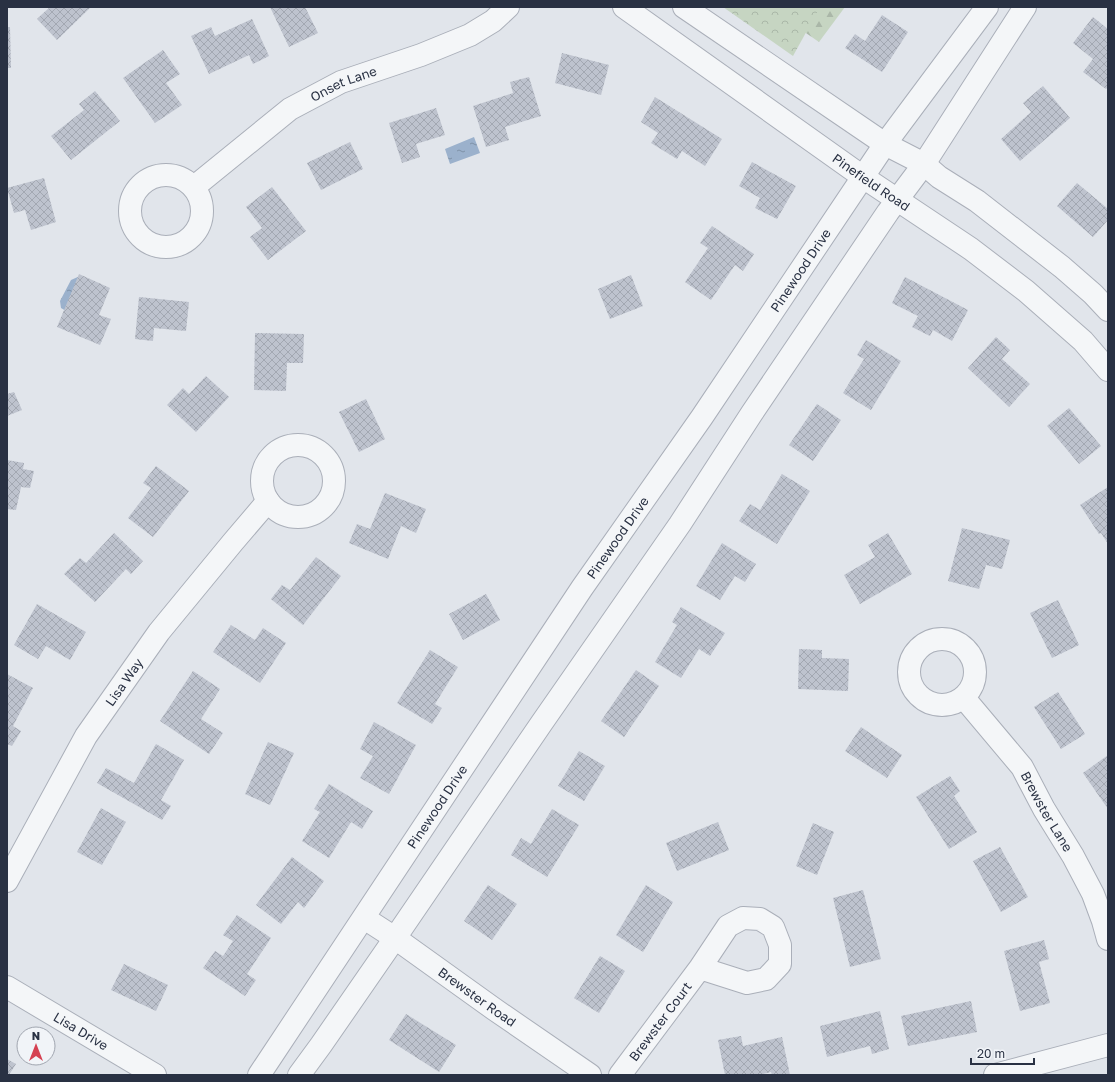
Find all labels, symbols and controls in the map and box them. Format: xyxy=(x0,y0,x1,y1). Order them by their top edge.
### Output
street label: Onset Lane xyxy=(307,63,379,105)
street label: Pinefield Road xyxy=(829,150,913,214)
street label: Pinewood Drive xyxy=(767,225,834,315)
street label: Pinewood Drive xyxy=(583,493,652,582)
street label: Lisa Way xyxy=(102,654,147,709)
street label: Pinewood Drive xyxy=(404,762,470,851)
street label: Brewster Lane xyxy=(1018,768,1076,854)
street label: Brewster Road xyxy=(435,964,519,1030)
street label: Brewster Court xyxy=(625,979,695,1064)
street label: Lisa Drive xyxy=(51,1009,111,1053)
north arrow xyxy=(16,1026,56,1066)
text: N xyxy=(32,1029,40,1042)
scale bar xyxy=(971,1040,1034,1066)
text: 20 m xyxy=(977,1046,1005,1061)

